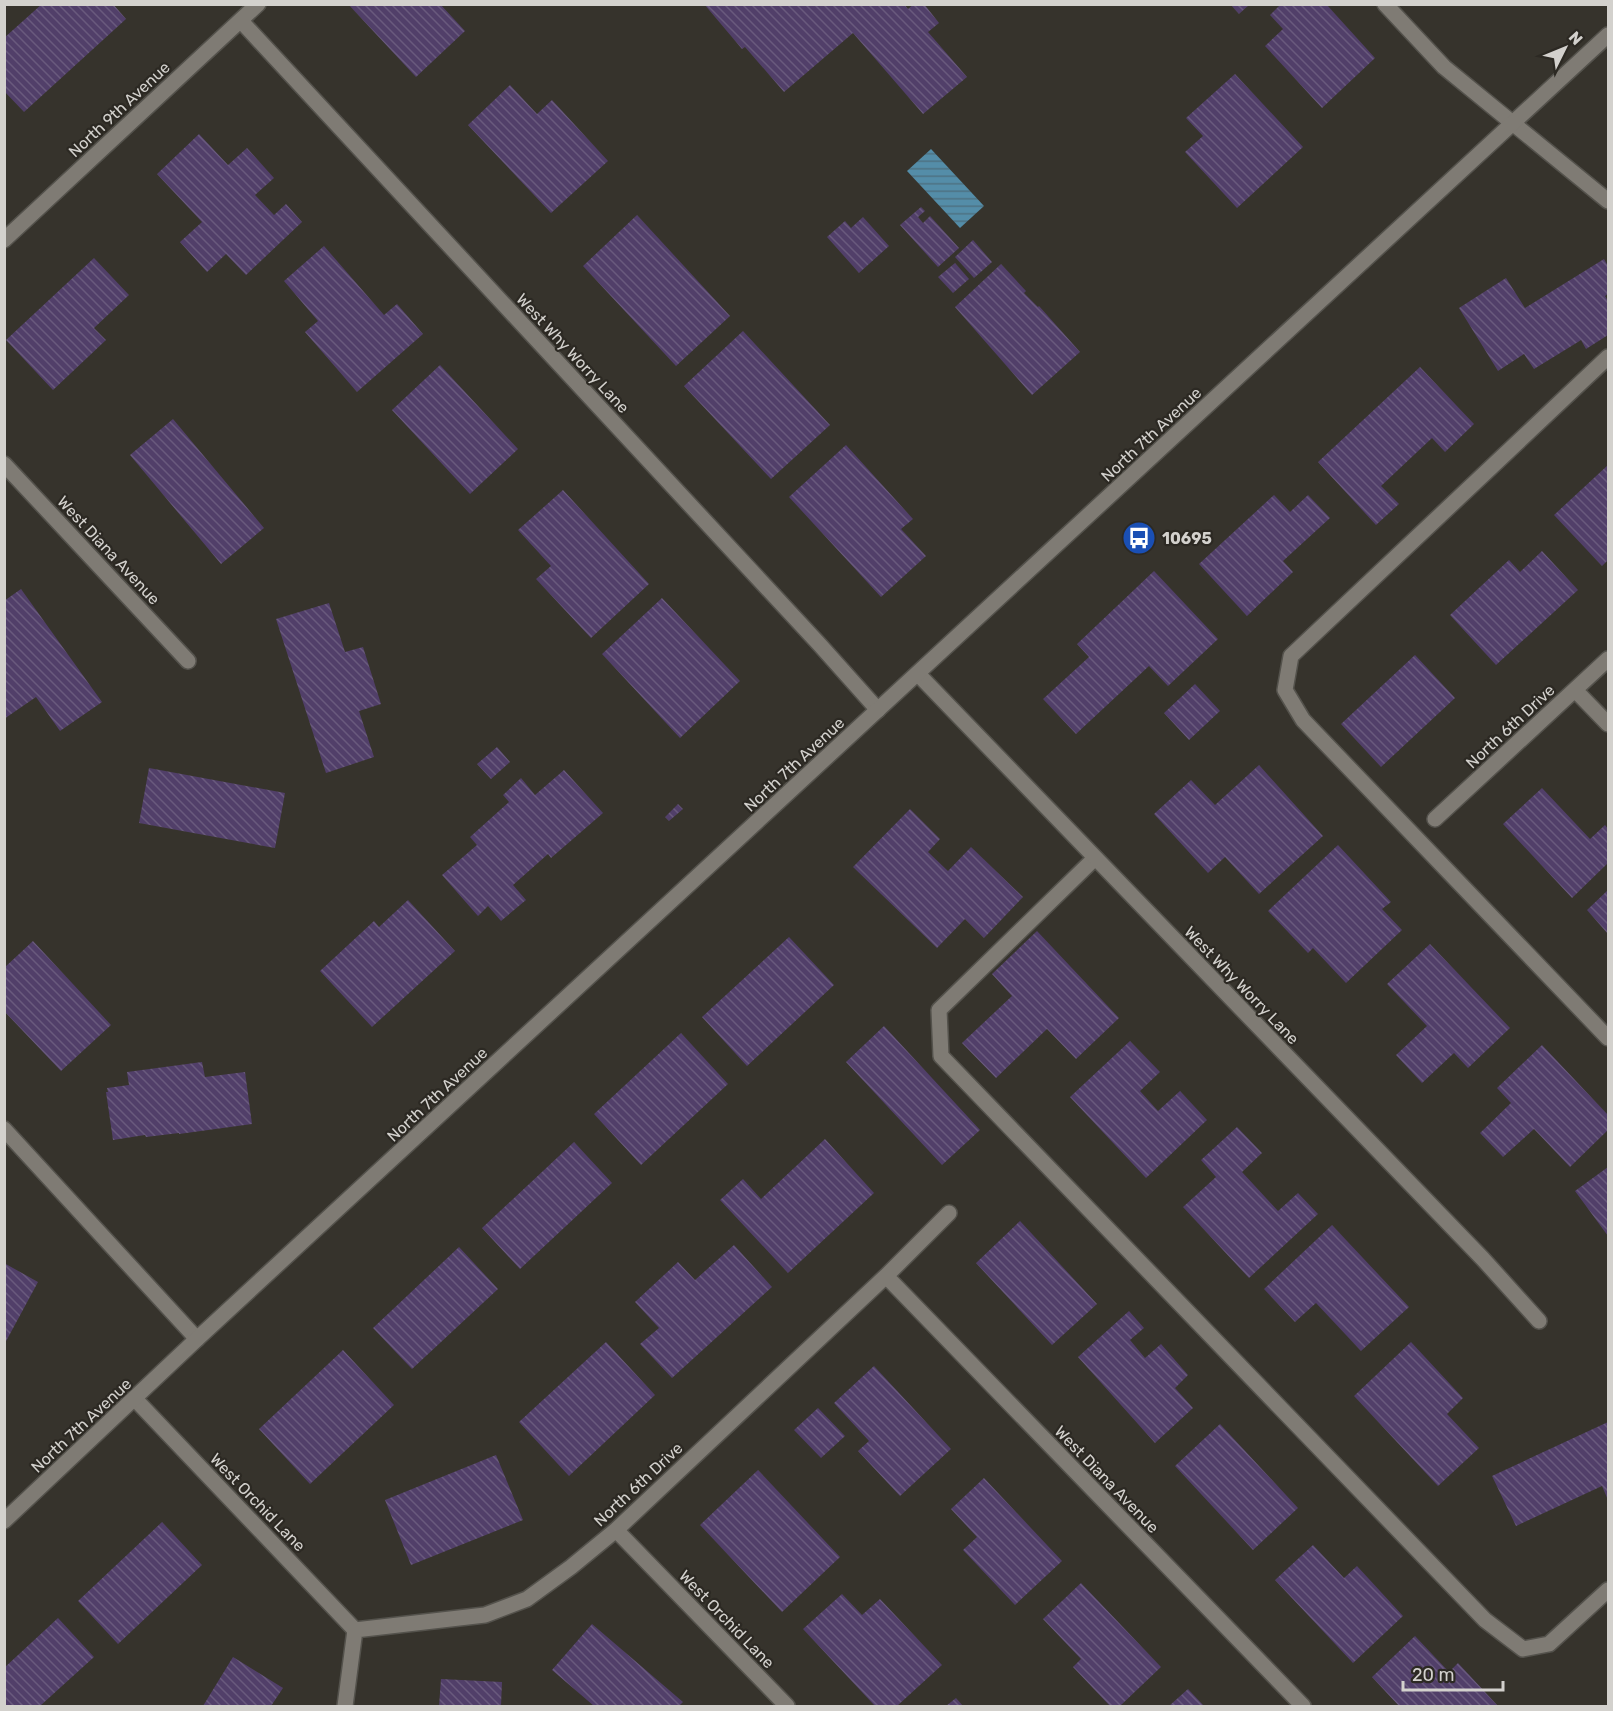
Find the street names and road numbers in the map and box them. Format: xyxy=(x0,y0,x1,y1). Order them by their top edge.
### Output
street label: North 9th Avenue xyxy=(65,58,174,161)
street label: West Why Worry Lane xyxy=(512,290,633,417)
street label: North 7th Avenue xyxy=(1097,383,1205,486)
street label: West Diana Avenue xyxy=(53,492,164,609)
street label: North 6th Drive xyxy=(1462,680,1559,772)
street label: North 7th Avenue xyxy=(740,713,848,816)
street label: West Why Worry Lane xyxy=(1180,922,1303,1048)
street label: North 7th Avenue xyxy=(383,1043,491,1146)
street label: North 7th Avenue xyxy=(27,1374,135,1477)
street label: West Diana Avenue xyxy=(1051,1422,1163,1537)
street label: North 6th Drive xyxy=(590,1438,687,1530)
street label: West Orchid Lane xyxy=(206,1449,309,1555)
street label: West Orchid Lane xyxy=(675,1566,778,1672)

